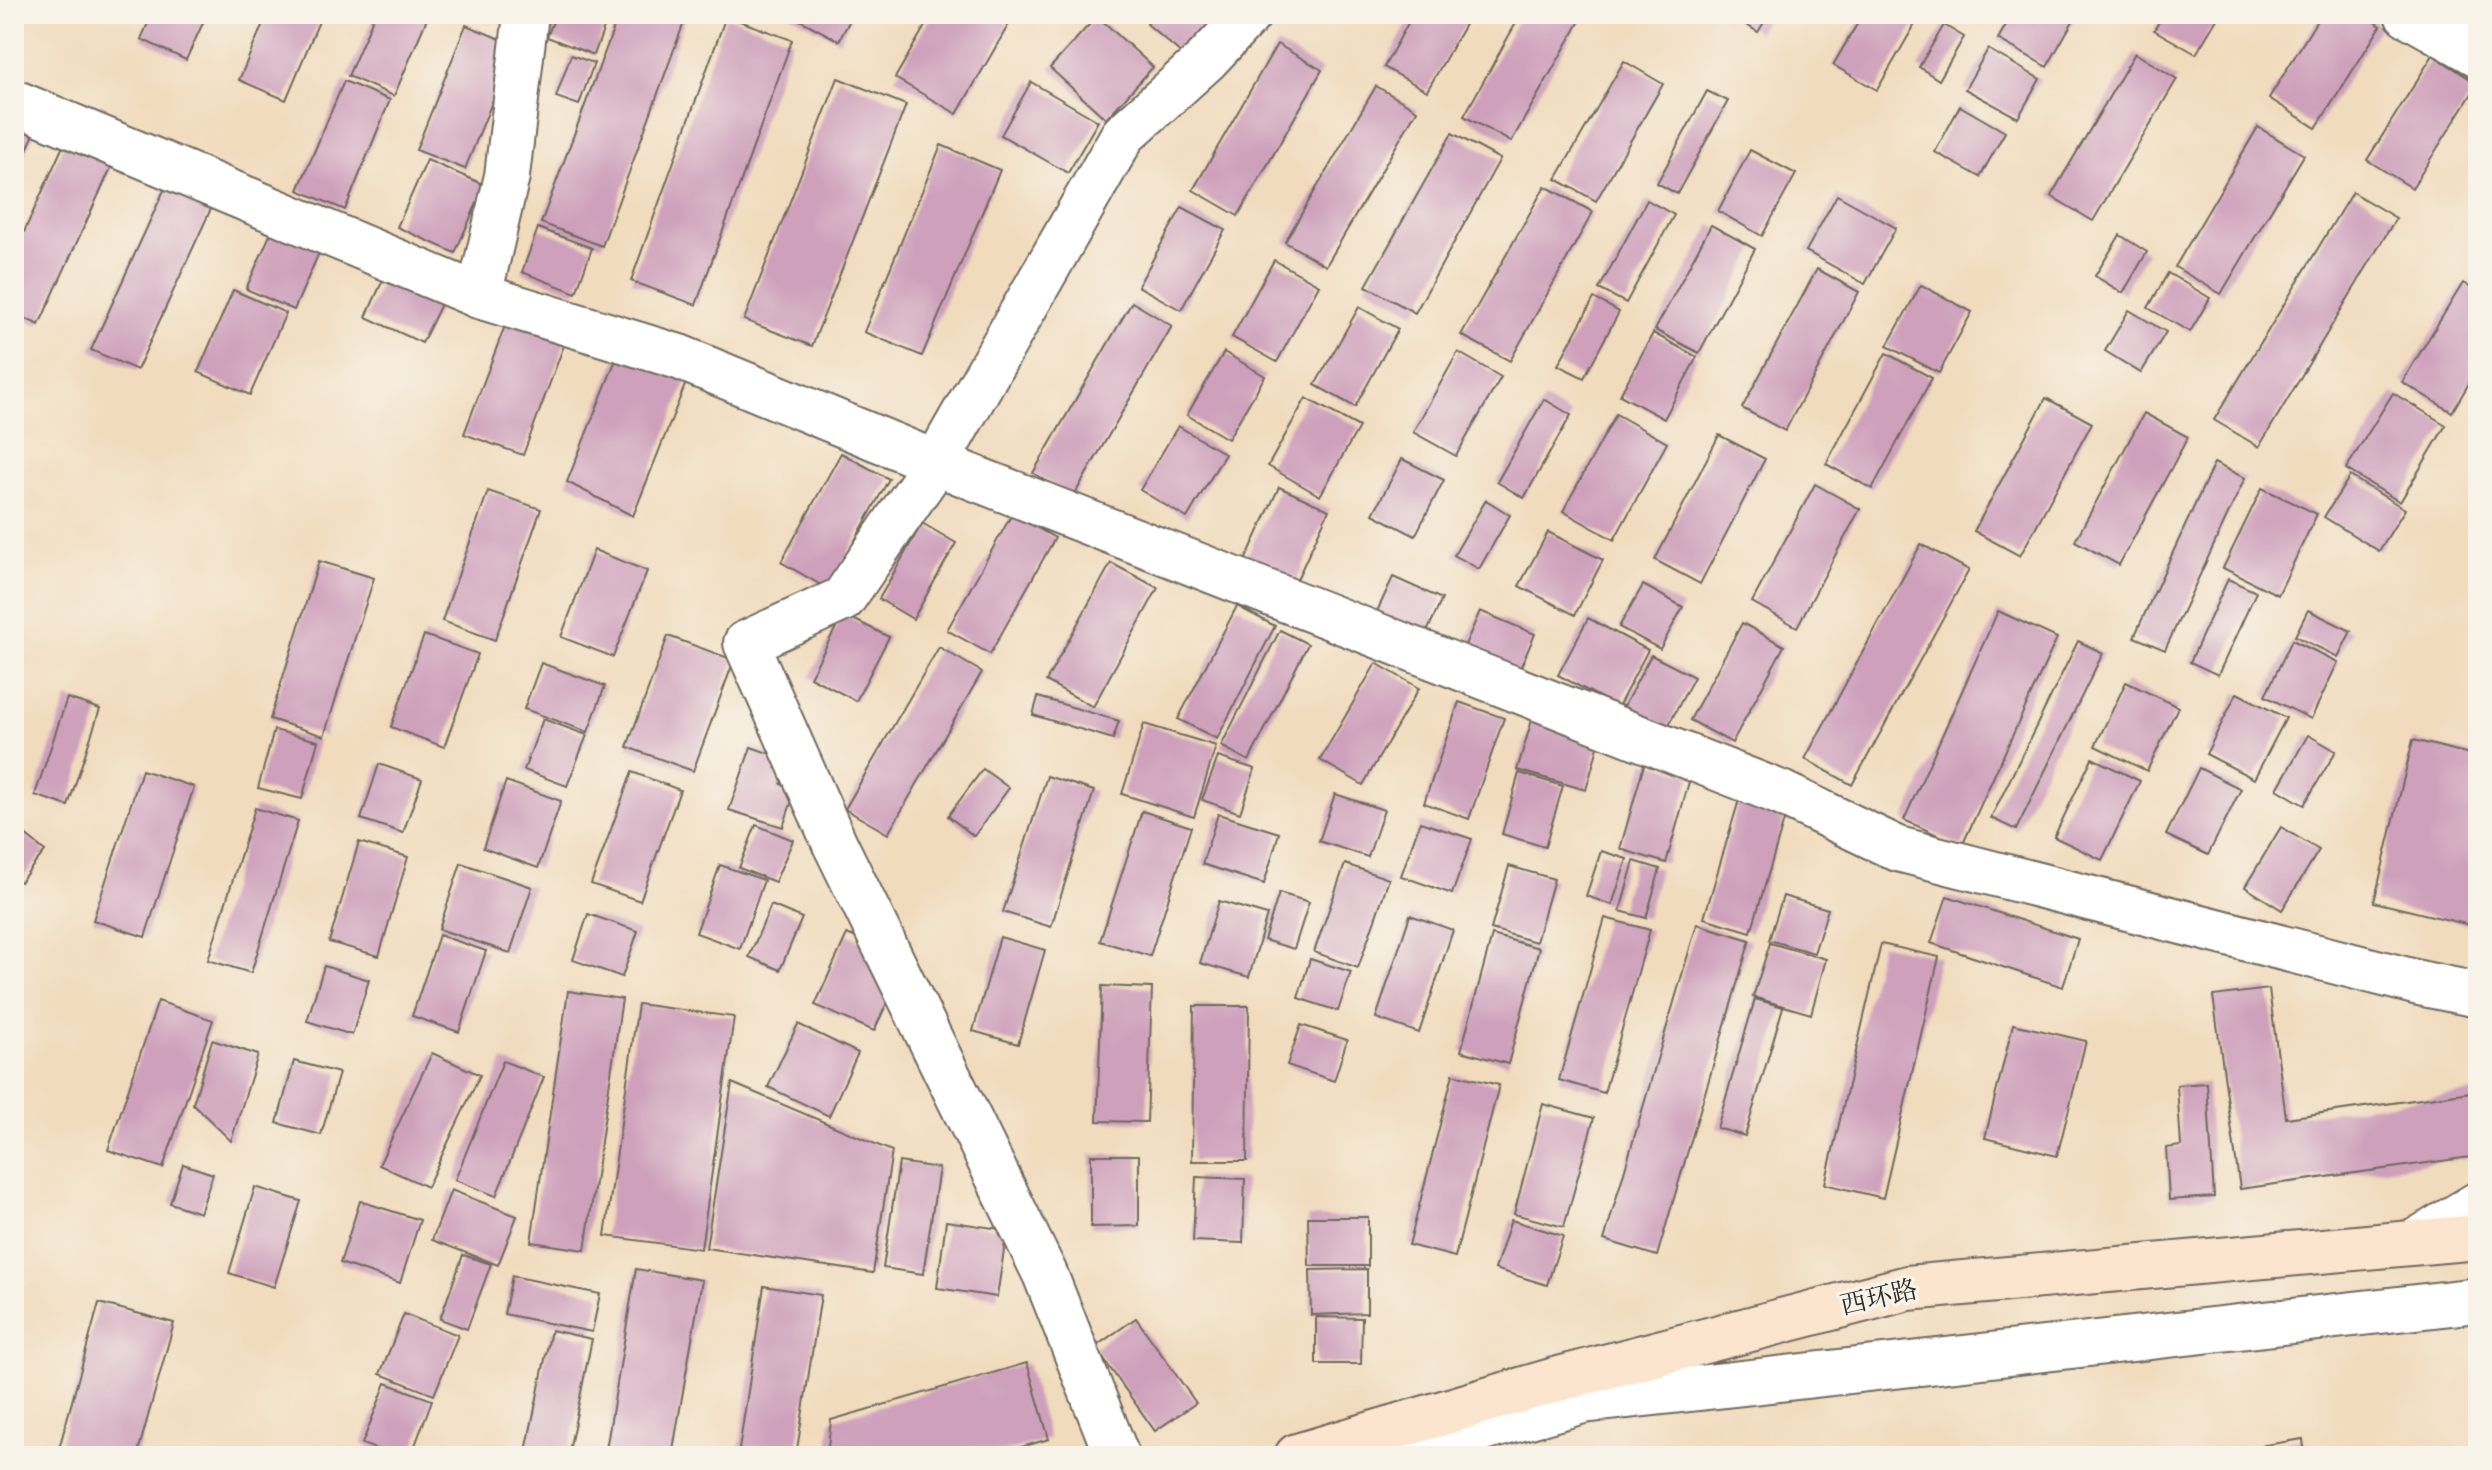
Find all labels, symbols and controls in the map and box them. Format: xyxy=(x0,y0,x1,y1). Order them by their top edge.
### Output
street label: 西环路 xyxy=(1837,1274,1921,1322)

